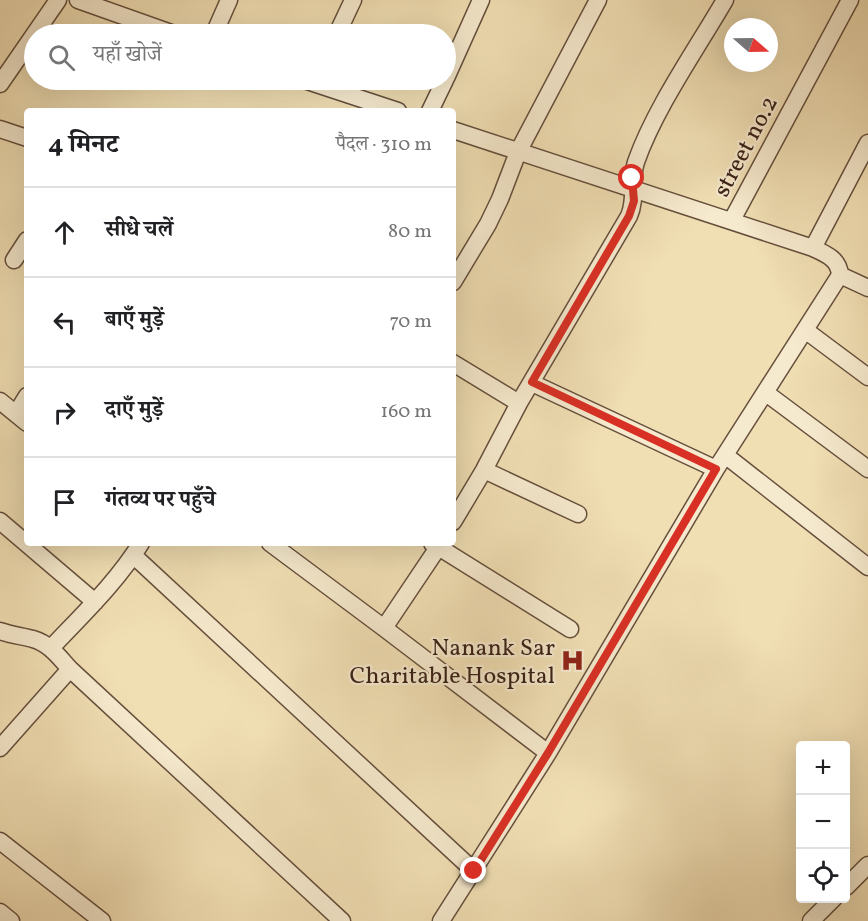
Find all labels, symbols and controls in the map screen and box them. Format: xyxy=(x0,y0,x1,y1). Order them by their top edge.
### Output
north arrow xyxy=(724,18,778,72)
search box xyxy=(24,24,456,90)
text: यहाँ खोजें xyxy=(93,40,162,71)
icon: search xyxy=(45,41,78,74)
street label: street no.2 xyxy=(706,90,788,204)
text: 4 मिनट xyxy=(48,127,118,163)
text: पैदल · 310 m xyxy=(336,131,432,159)
route start xyxy=(618,164,644,190)
text: सीधे चलें xyxy=(105,215,173,246)
icon: ahead xyxy=(48,216,81,249)
text: 80 m xyxy=(388,218,432,246)
text: बाएँ मुड़ें xyxy=(105,305,164,336)
icon: left xyxy=(48,306,81,339)
text: 70 m xyxy=(389,308,432,336)
text: दाएँ मुड़ें xyxy=(105,395,163,426)
icon: right xyxy=(48,396,81,429)
text: 160 m xyxy=(380,398,432,426)
text: गंतव्य पर पहुँचे xyxy=(105,485,216,516)
icon: arrive xyxy=(48,486,81,519)
place label: Nanank Sar Charitable Hospital xyxy=(350,632,555,694)
hospital icon: Nanank Sar Charitable Hospital xyxy=(560,648,586,674)
map controls xyxy=(796,741,850,903)
button: + xyxy=(796,741,850,795)
button: − xyxy=(796,795,850,849)
button: locate xyxy=(796,849,850,903)
route end xyxy=(460,857,486,883)

